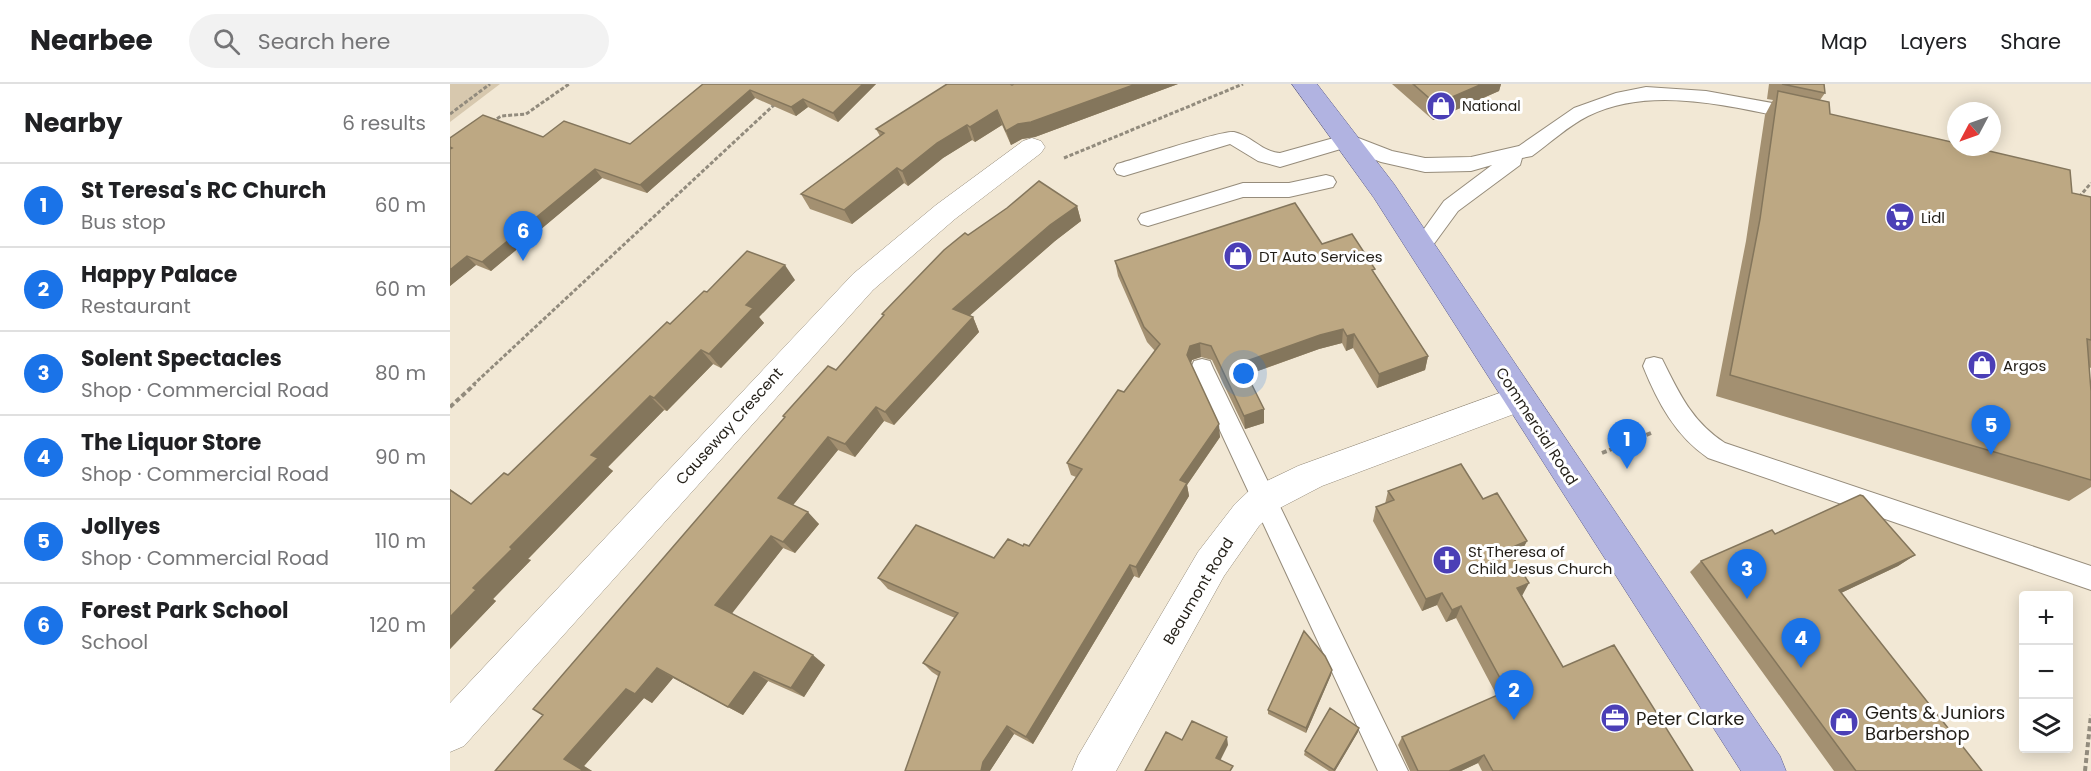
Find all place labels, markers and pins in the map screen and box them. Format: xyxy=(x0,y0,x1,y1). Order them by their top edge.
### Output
shop icon: National xyxy=(1425,90,1457,122)
place label: National xyxy=(1462,96,1521,116)
supermarket icon: Lidl xyxy=(1884,201,1916,233)
place label: Lidl xyxy=(1921,207,1945,228)
pin: 6 xyxy=(504,212,542,261)
shop icon: DT Auto Services xyxy=(1222,240,1254,272)
place label: DT Auto Services xyxy=(1259,246,1383,267)
shop icon: Argos xyxy=(1966,349,1998,381)
place label: Argos xyxy=(2003,355,2046,376)
pin: 5 xyxy=(1972,406,2010,455)
pin: 1 xyxy=(1608,420,1646,469)
place label: St Theresa of Child Jesus Church xyxy=(1468,541,1612,579)
church icon: St Theresa of Child Jesus Church xyxy=(1431,544,1463,576)
pin: 3 xyxy=(1728,550,1766,599)
pin: 4 xyxy=(1782,618,1820,668)
pin: 2 xyxy=(1494,670,1534,720)
place label: Gents & Juniors Barbershop xyxy=(1865,700,2005,746)
office icon: Peter Clarke xyxy=(1599,702,1631,734)
place label: Peter Clarke xyxy=(1636,706,1744,731)
shop icon: Gents & Juniors Barbershop xyxy=(1828,706,1860,738)

